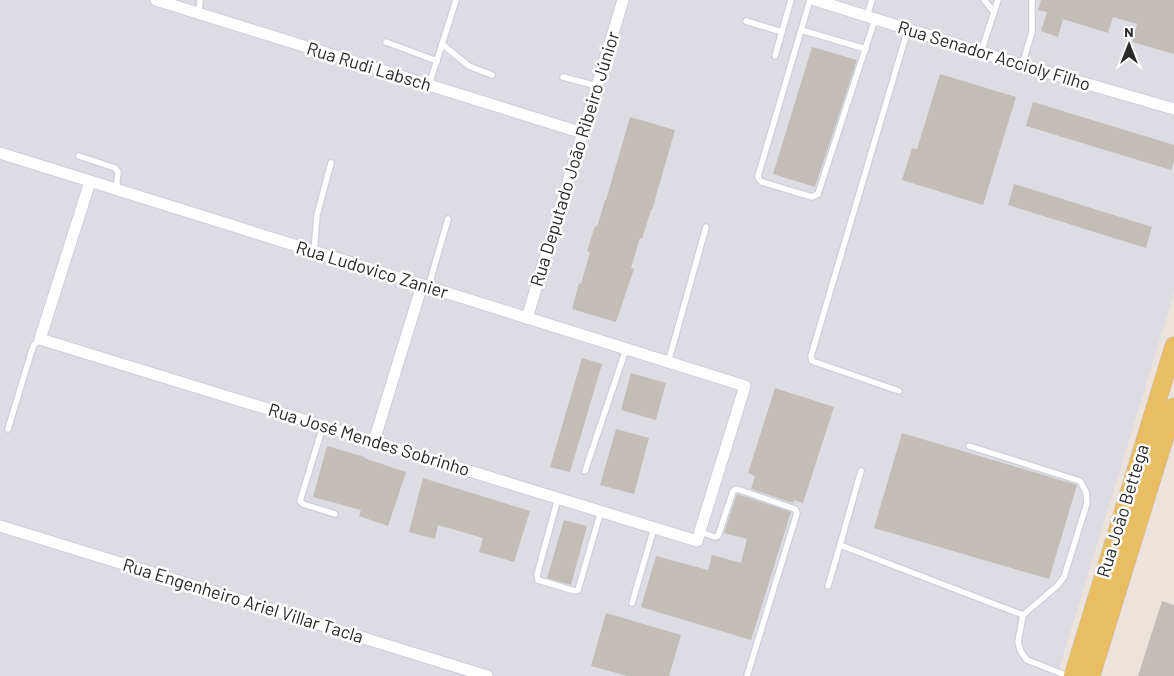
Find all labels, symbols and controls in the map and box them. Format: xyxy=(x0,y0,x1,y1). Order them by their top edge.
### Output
street label: Rua Senador Accioly Filho xyxy=(895,15,1093,95)
north arrow xyxy=(1104,20,1154,70)
text: N xyxy=(1124,23,1134,40)
street label: Rua Deputado João Ribeiro Júnior xyxy=(525,28,624,289)
street label: Rua Rudi Labsch xyxy=(304,37,434,95)
street label: Rua Ludovico Zanier xyxy=(294,235,451,303)
street label: Rua José Mendes Sobrinho xyxy=(266,398,473,480)
street label: Rua João Bettega xyxy=(1091,441,1153,580)
street label: Rua Engenheiro Ariel Villar Tacla xyxy=(120,553,366,647)

